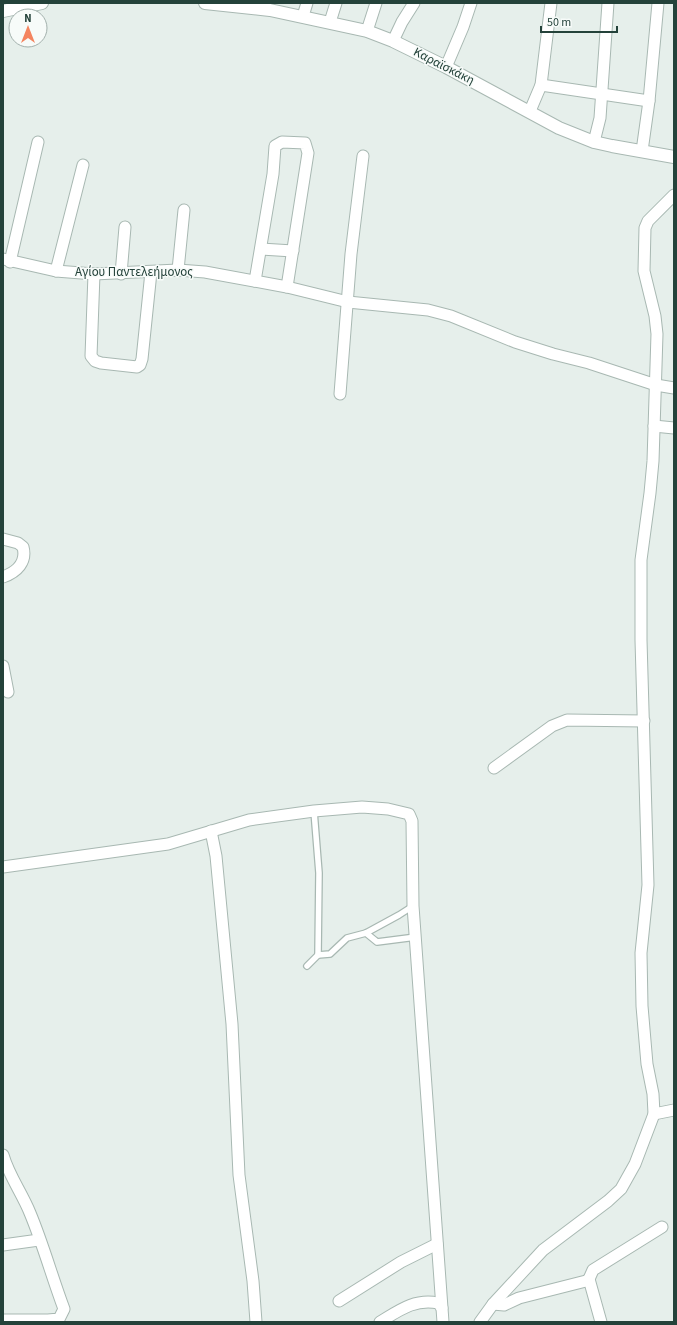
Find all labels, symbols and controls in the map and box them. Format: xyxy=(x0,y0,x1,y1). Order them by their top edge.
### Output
north arrow xyxy=(8,8,48,48)
scale bar xyxy=(541,8,617,34)
text: N xyxy=(24,11,32,26)
text: 50 m xyxy=(547,14,571,31)
street label: Καραϊσκάκη xyxy=(410,43,478,89)
street label: Αγίου Παντελεήμονος xyxy=(75,263,193,281)

